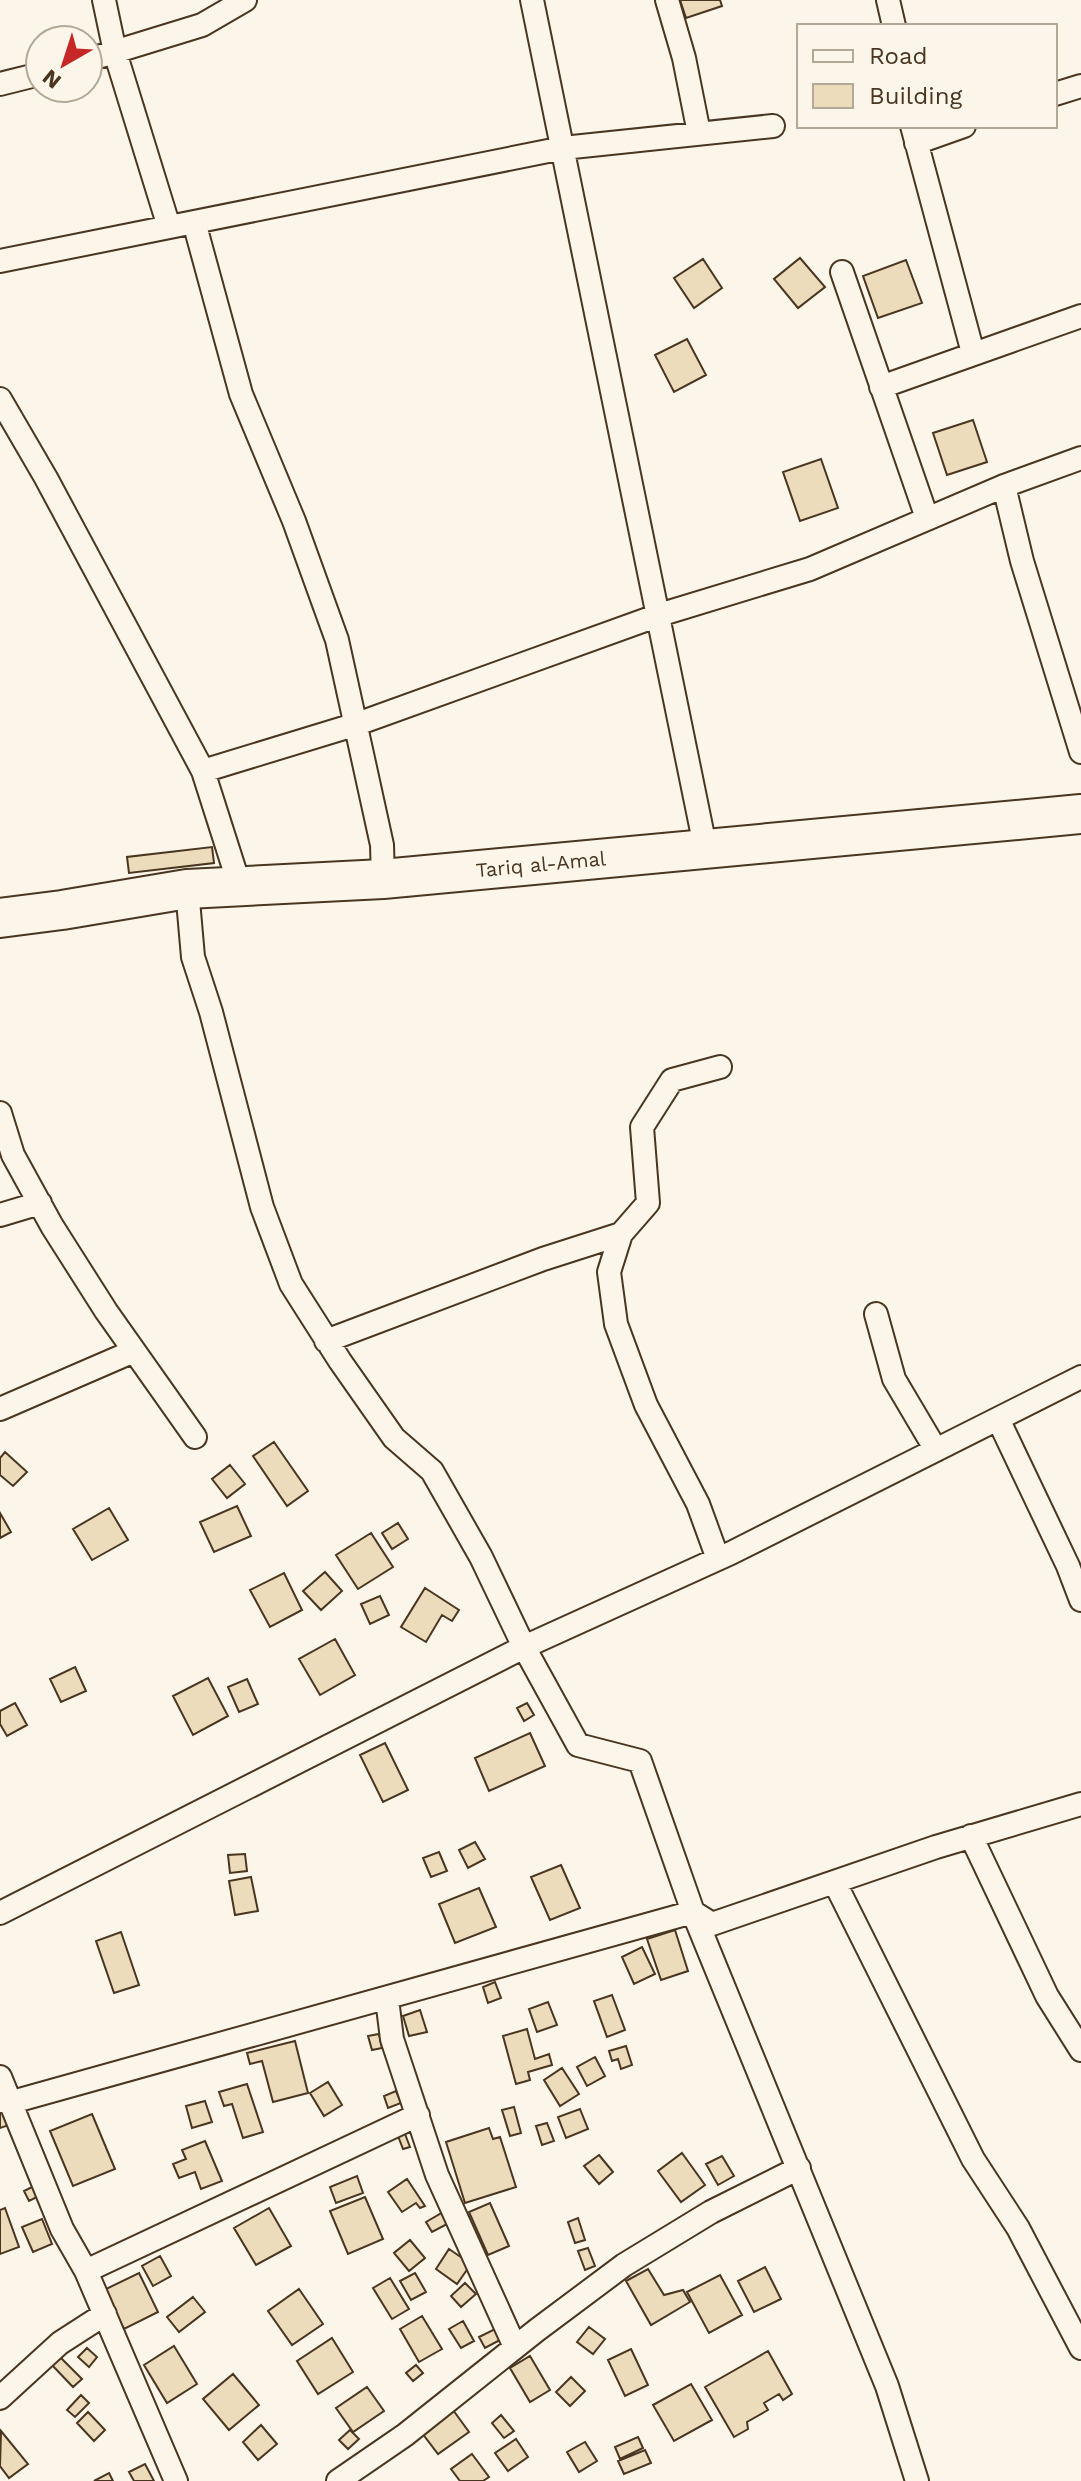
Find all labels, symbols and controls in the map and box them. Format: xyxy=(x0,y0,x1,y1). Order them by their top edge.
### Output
north arrow xyxy=(24,24,104,104)
legend xyxy=(797,24,1057,128)
text: Road xyxy=(869,42,928,70)
text: N xyxy=(38,64,66,94)
text: Building xyxy=(869,82,962,110)
street label: Tariq al-Amal xyxy=(475,846,607,882)

